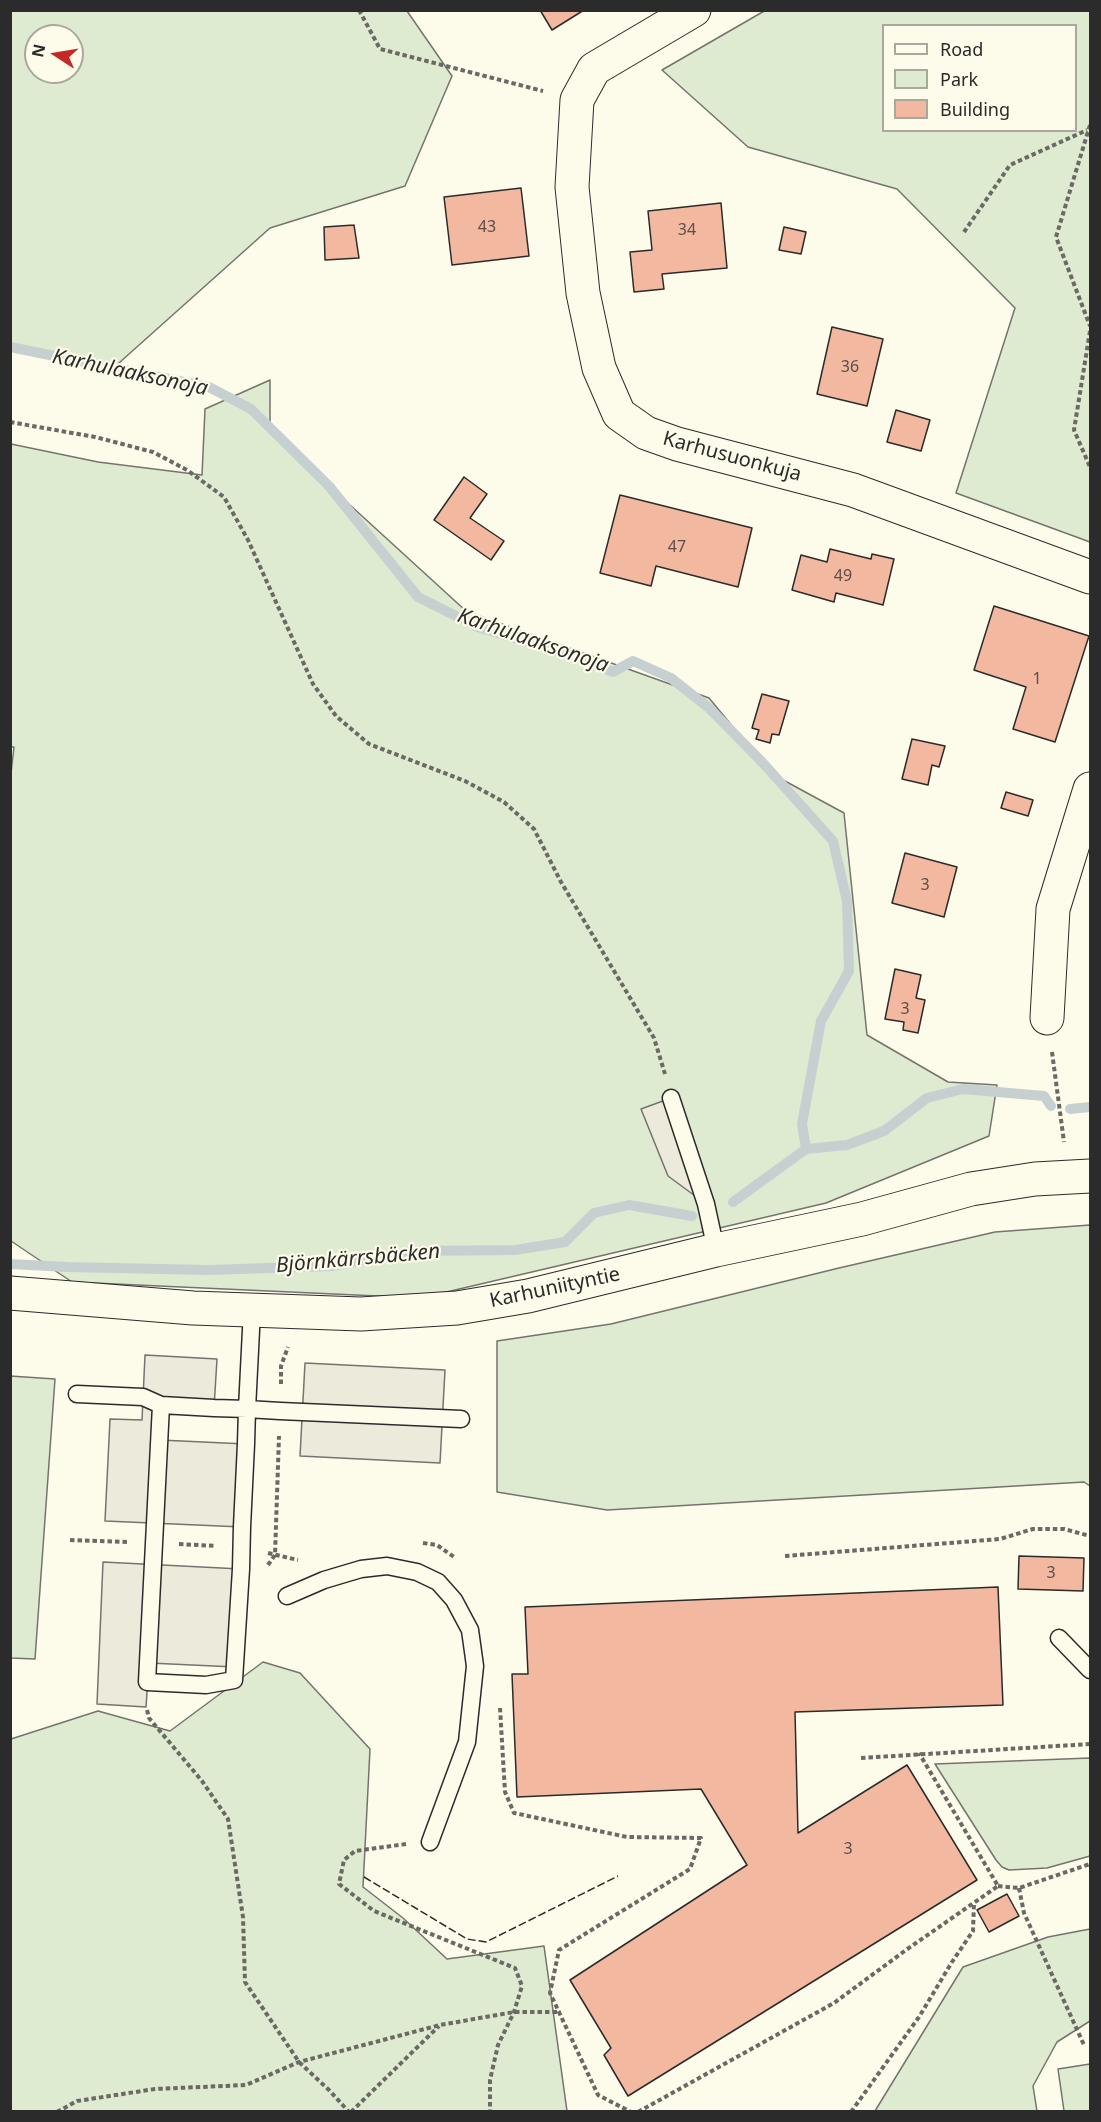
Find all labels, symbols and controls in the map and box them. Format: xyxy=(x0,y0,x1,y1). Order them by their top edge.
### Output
north arrow xyxy=(24,24,84,84)
legend xyxy=(882,24,1077,132)
text: Road xyxy=(940,37,983,61)
text: N xyxy=(26,42,50,59)
text: Park xyxy=(940,67,978,91)
text: Building xyxy=(940,97,1010,121)
house number: 43 xyxy=(478,217,496,237)
house number: 34 xyxy=(678,220,696,240)
water label: Karhulaaksonoja xyxy=(50,344,210,402)
house number: 36 xyxy=(841,357,859,377)
street label: Karhusuonkuja xyxy=(660,427,804,487)
house number: 47 xyxy=(668,537,686,557)
house number: 49 xyxy=(834,566,852,586)
water label: Karhulaaksonoja xyxy=(454,603,612,679)
house number: 1 xyxy=(1032,669,1042,689)
house number: 3 xyxy=(920,875,930,895)
house number: 3 xyxy=(900,999,910,1019)
water label: Björnkärrsbäcken xyxy=(275,1239,441,1279)
street label: Karhuniityntie xyxy=(488,1262,622,1314)
house number: 3 xyxy=(1046,1563,1056,1583)
house number: 3 xyxy=(843,1839,853,1859)

